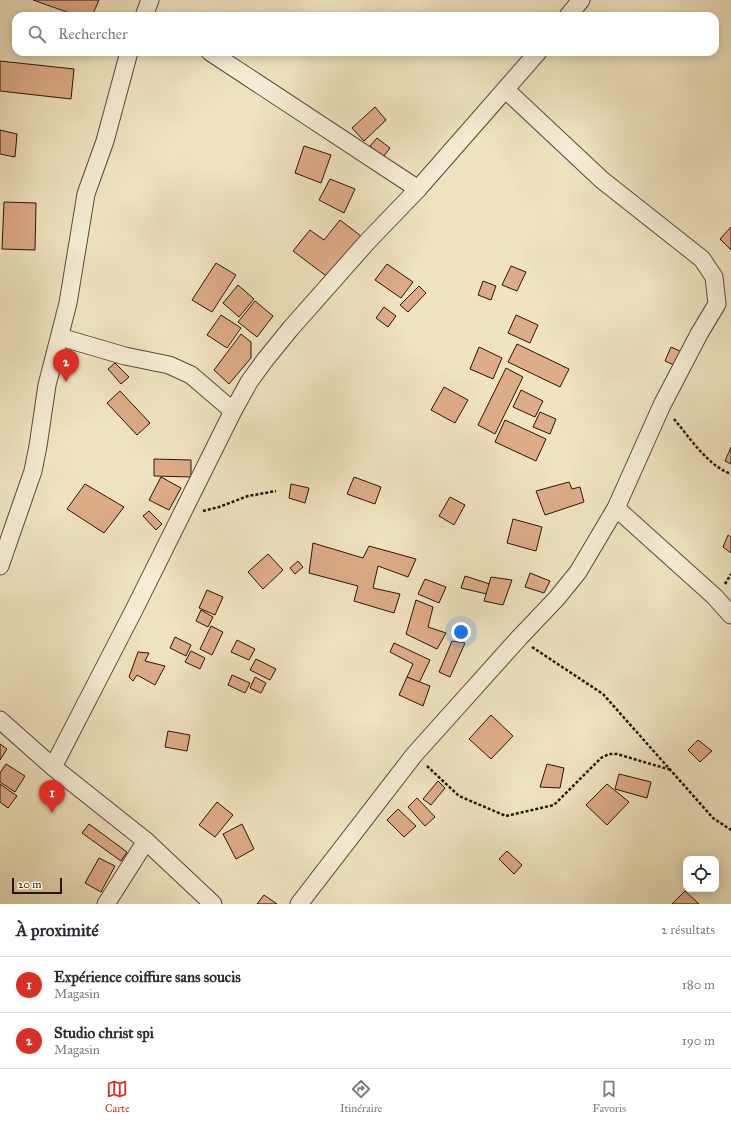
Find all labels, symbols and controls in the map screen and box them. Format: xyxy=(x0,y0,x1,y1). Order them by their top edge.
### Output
search box xyxy=(12,12,719,56)
icon: search xyxy=(26,23,48,45)
text: Rechercher xyxy=(58,25,128,43)
pin: 2 xyxy=(53,349,79,382)
your location xyxy=(451,622,471,642)
pin: 1 xyxy=(39,780,65,813)
map controls xyxy=(683,856,719,892)
button: locate xyxy=(683,856,719,892)
scale bar xyxy=(12,876,62,895)
text: 20 m xyxy=(18,878,41,891)
text: À proximité xyxy=(16,920,99,941)
text: 2 résultats xyxy=(661,922,715,938)
text: Expérience coiffure sans soucis xyxy=(54,968,241,986)
text: 1 xyxy=(26,977,32,993)
text: 180 m xyxy=(682,977,715,993)
text: Magasin xyxy=(54,986,100,1002)
text: Studio christ spi xyxy=(54,1024,154,1042)
text: 2 xyxy=(26,1033,32,1049)
text: 190 m xyxy=(682,1033,715,1049)
text: Magasin xyxy=(54,1042,100,1058)
tab: Carte xyxy=(105,1078,130,1115)
tab: Itinéraire xyxy=(340,1078,382,1115)
tab: Favoris xyxy=(593,1078,626,1115)

